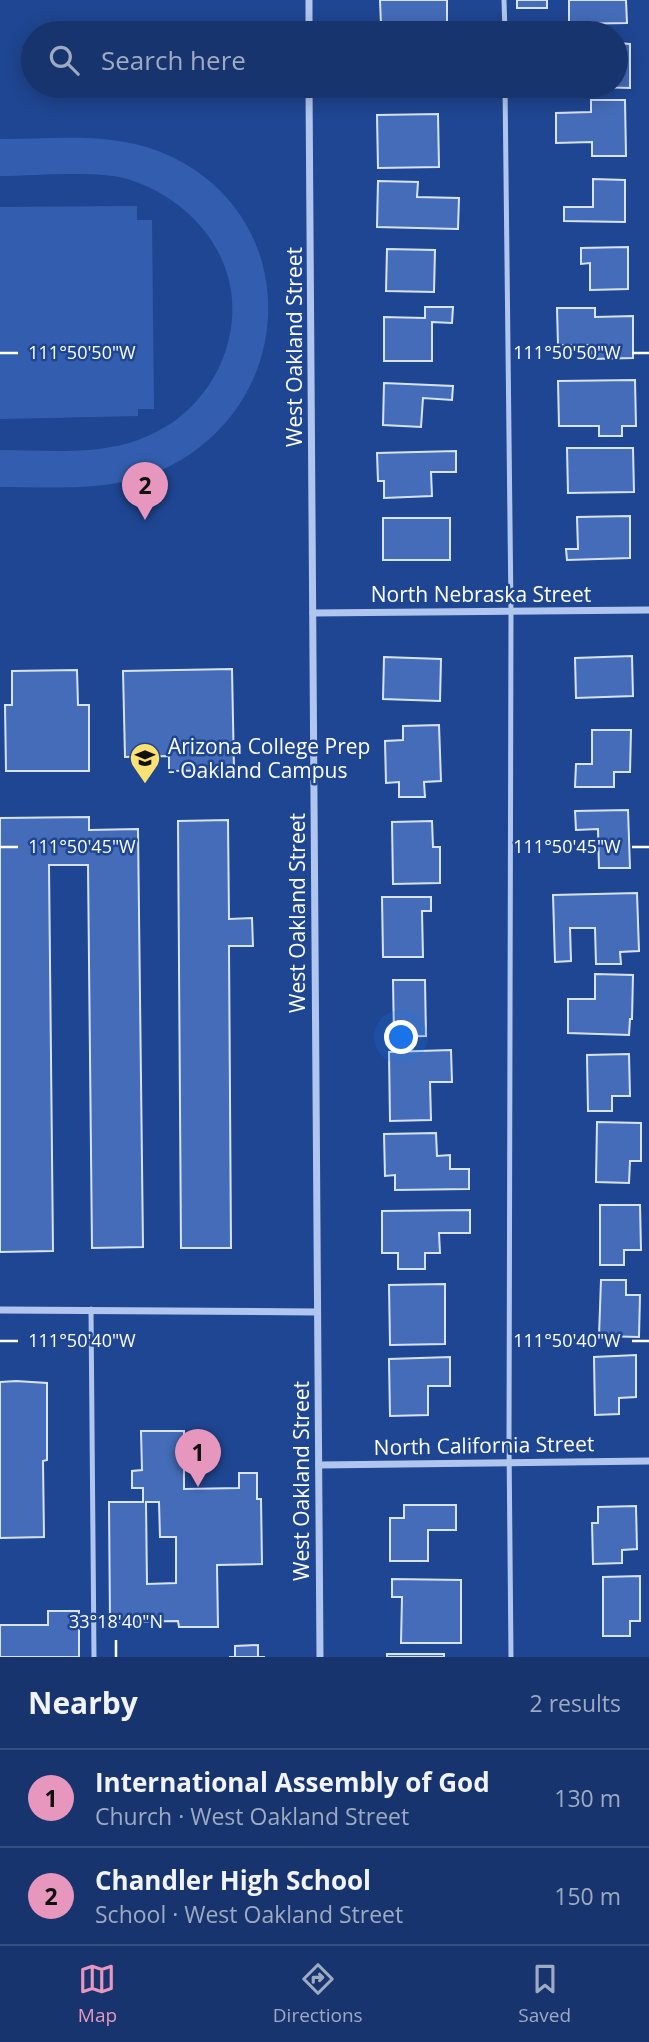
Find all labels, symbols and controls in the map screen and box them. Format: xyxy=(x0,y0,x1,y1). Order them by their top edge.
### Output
search box xyxy=(21,21,628,98)
icon: search xyxy=(45,41,83,79)
text: Search here xyxy=(101,42,246,78)
street label: West Oakland Street xyxy=(280,247,308,447)
text: 111°50'50"W xyxy=(28,340,136,364)
text: 111°50'50"W xyxy=(513,340,621,364)
pin: 2 xyxy=(122,462,168,520)
street label: North Nebraska Street xyxy=(371,580,591,608)
place label: Arizona College Prep - Oakland Campus xyxy=(168,732,370,784)
school or university icon: Arizona College Prep - Oakland Campus xyxy=(128,741,162,785)
street label: West Oakland Street xyxy=(283,813,311,1013)
text: 111°50'45"W xyxy=(28,834,136,858)
text: 111°50'45"W xyxy=(513,834,621,858)
your location xyxy=(384,1020,418,1054)
text: 111°50'40"W xyxy=(28,1328,136,1352)
text: 111°50'40"W xyxy=(513,1328,621,1352)
street label: West Oakland Street xyxy=(287,1381,315,1581)
pin: 1 xyxy=(175,1429,221,1487)
street label: North California Street xyxy=(373,1429,595,1461)
text: 33°18'40"N xyxy=(69,1609,163,1633)
text: Nearby xyxy=(28,1682,138,1723)
text: 2 results xyxy=(530,1687,621,1719)
text: International Assembly of God xyxy=(95,1764,490,1800)
text: 1 xyxy=(44,1782,58,1814)
text: 130 m xyxy=(554,1782,621,1814)
text: Church · West Oakland Street xyxy=(95,1800,409,1832)
text: Chandler High School xyxy=(95,1862,371,1898)
text: 2 xyxy=(44,1880,58,1912)
text: 150 m xyxy=(554,1880,621,1912)
text: School · West Oakland Street xyxy=(95,1898,403,1930)
tab: Map xyxy=(78,1960,117,2028)
tab: Directions xyxy=(273,1960,363,2028)
tab: Saved xyxy=(518,1960,571,2028)

